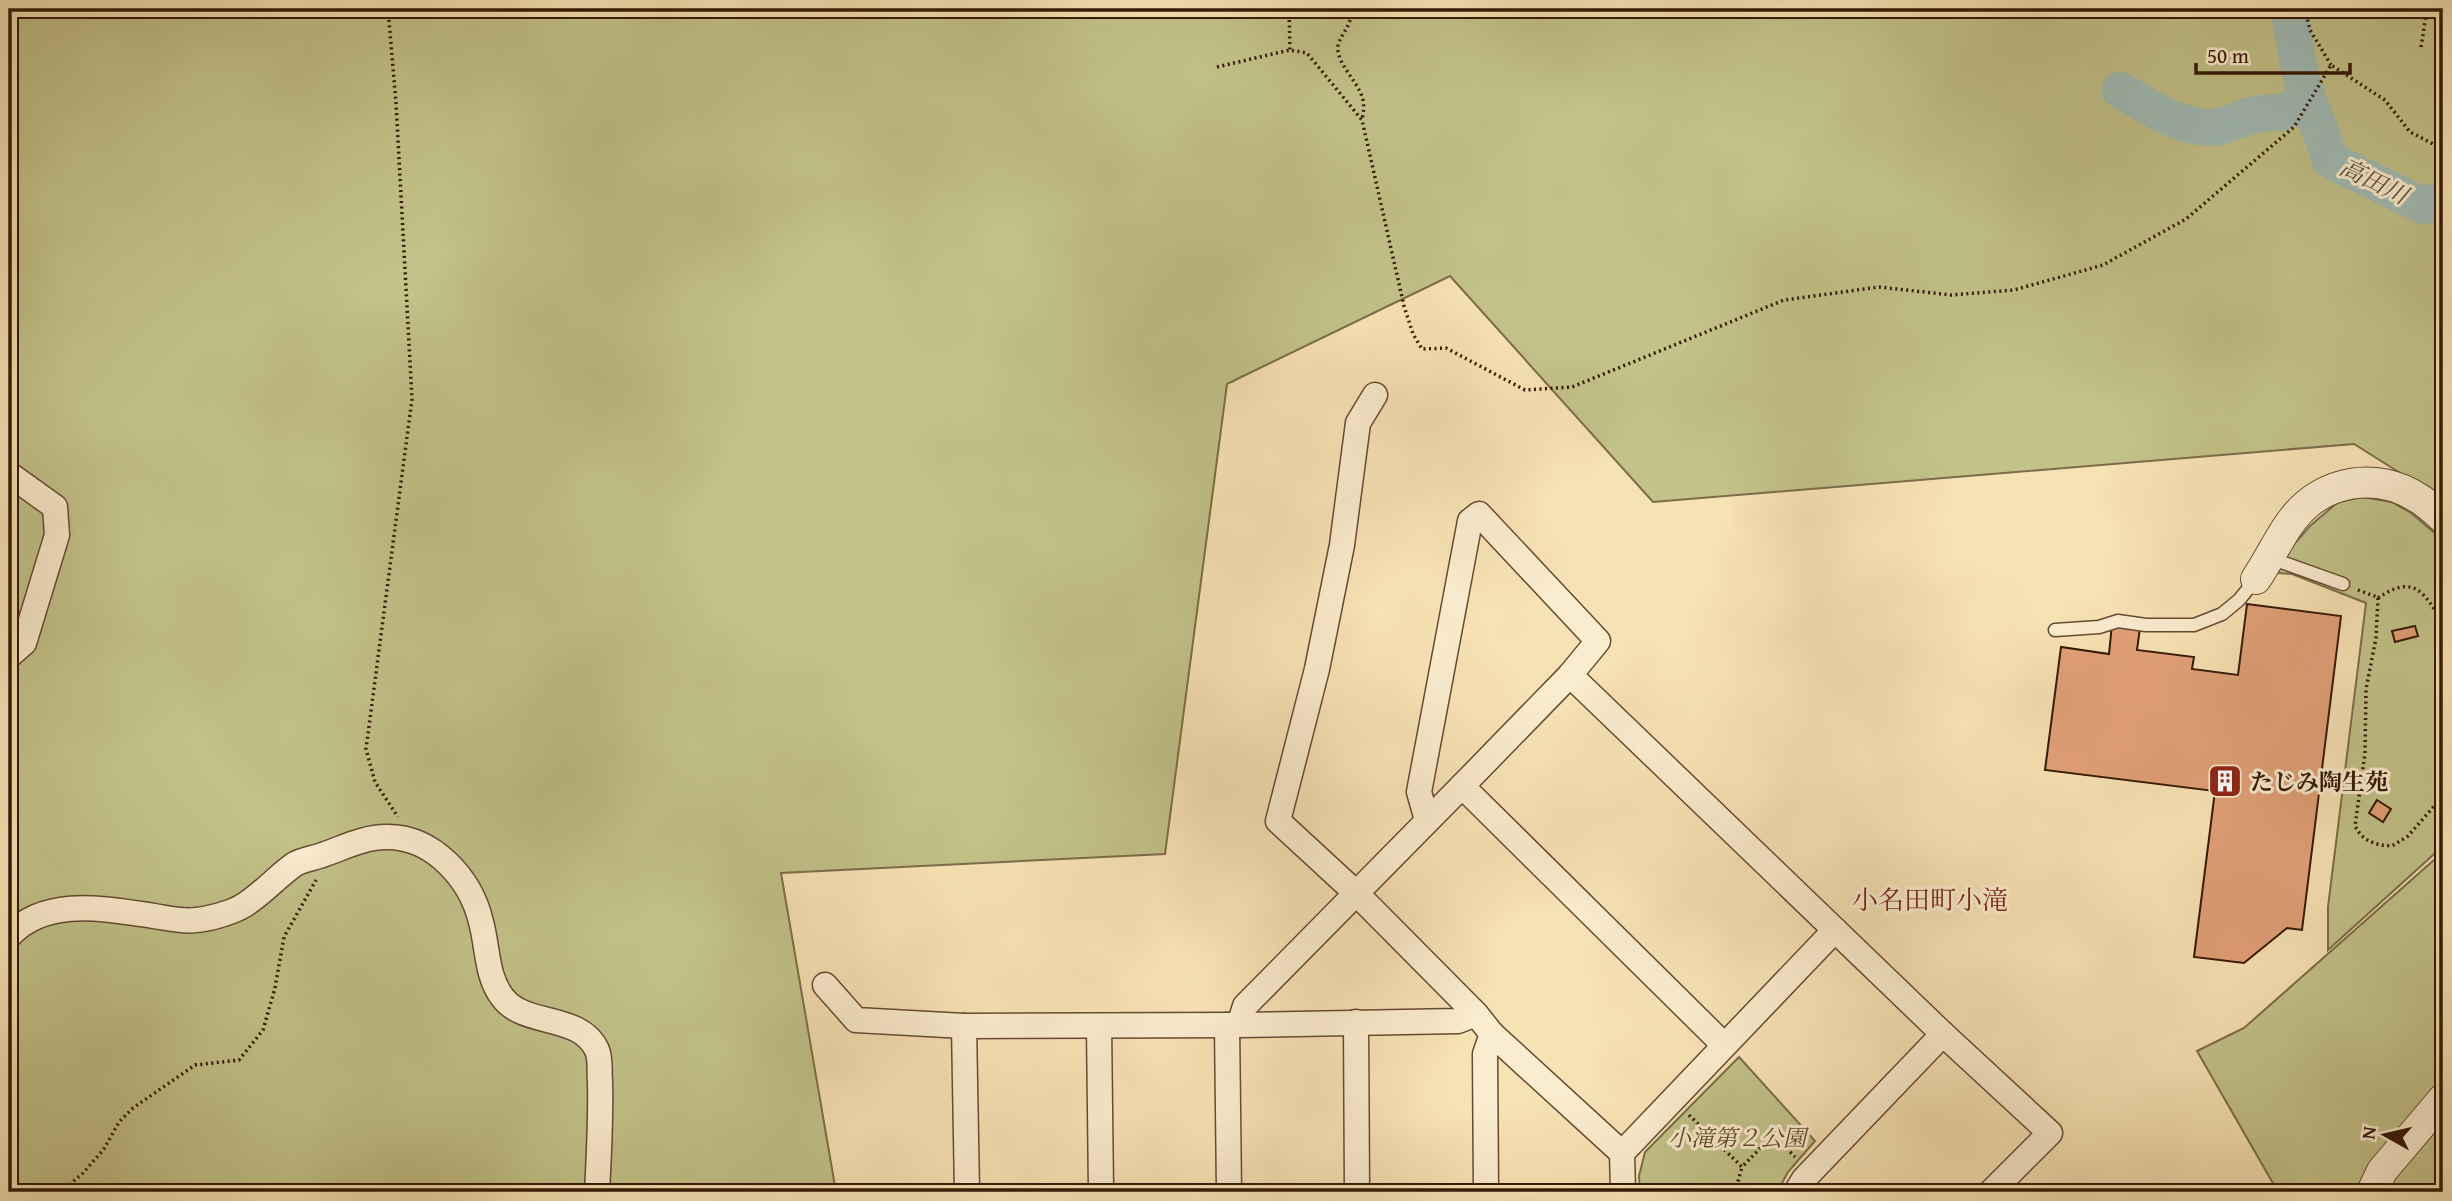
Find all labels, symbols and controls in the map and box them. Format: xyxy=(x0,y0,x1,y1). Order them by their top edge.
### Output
scale bar xyxy=(2196,32,2350,76)
text: 50 m xyxy=(2207,40,2249,71)
water label: 高田川 xyxy=(2334,149,2417,214)
building icon: たじみ陶生苑 xyxy=(2206,762,2244,800)
place label: たじみ陶生苑 xyxy=(2250,765,2388,798)
district label: 小名田町小滝 xyxy=(1852,880,2008,919)
north arrow xyxy=(2350,1100,2420,1170)
park label: 小滝第２公園 xyxy=(1668,1121,1810,1154)
text: N xyxy=(2353,1124,2383,1141)

